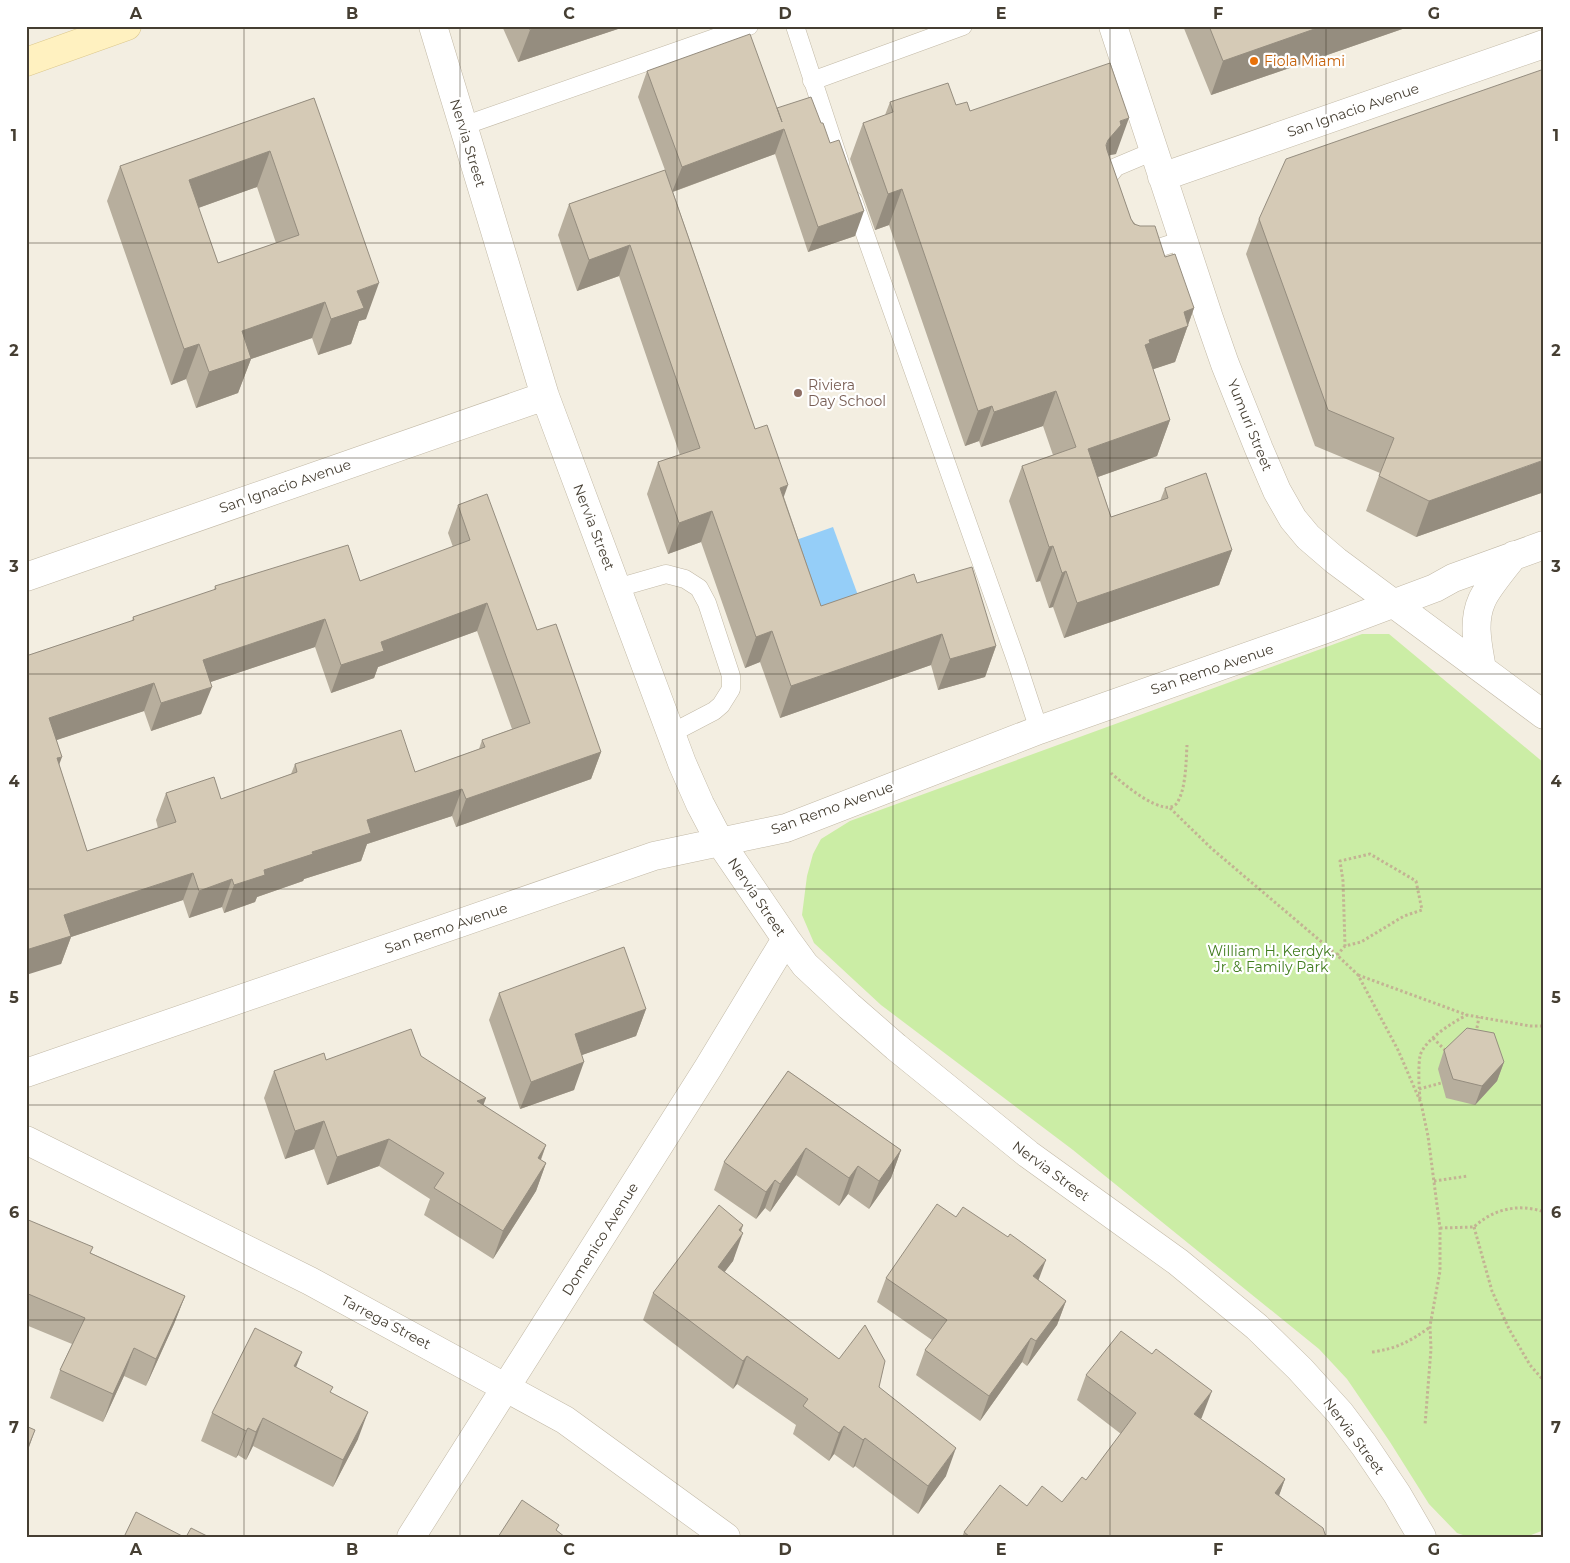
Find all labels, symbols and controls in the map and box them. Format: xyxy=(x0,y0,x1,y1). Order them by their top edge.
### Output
text: A xyxy=(129,4,143,23)
text: B xyxy=(346,4,358,23)
text: C xyxy=(563,4,575,23)
text: D xyxy=(778,4,792,23)
text: E xyxy=(996,4,1006,23)
text: F xyxy=(1213,4,1223,23)
text: G xyxy=(1428,4,1440,23)
place label: Fiola Miami xyxy=(1264,52,1345,70)
marker: Fiola Miami xyxy=(1248,55,1260,67)
street label: San Ignacio Avenue xyxy=(1285,79,1421,141)
street label: Nervia Street xyxy=(446,97,490,190)
text: 1 xyxy=(11,126,17,145)
text: 1 xyxy=(1553,126,1559,145)
text: 2 xyxy=(9,341,19,360)
text: 2 xyxy=(1551,341,1561,360)
place label: Riviera Day School xyxy=(808,376,886,410)
street label: Yumuri Street xyxy=(1223,377,1277,474)
marker: Riviera Day School xyxy=(792,387,804,399)
street label: San Ignacio Avenue xyxy=(217,455,353,517)
street label: Nervia Street xyxy=(569,481,619,573)
text: 3 xyxy=(8,557,19,576)
text: 3 xyxy=(1550,557,1561,576)
street label: San Remo Avenue xyxy=(1148,640,1276,698)
text: 4 xyxy=(8,772,20,791)
text: 4 xyxy=(1550,772,1562,791)
street label: San Remo Avenue xyxy=(768,778,896,838)
street label: Nervia Street xyxy=(724,854,790,940)
street label: San Remo Avenue xyxy=(382,899,510,957)
park label: William H. Kerdyk, Jr. & Family Park xyxy=(1207,942,1335,976)
text: 5 xyxy=(9,988,19,1007)
text: 5 xyxy=(1551,988,1561,1007)
street label: Nervia Street xyxy=(1009,1137,1093,1205)
street label: Domenico Avenue xyxy=(558,1179,642,1299)
text: 6 xyxy=(9,1203,19,1222)
text: 6 xyxy=(1551,1203,1561,1222)
street label: Tarrega Street xyxy=(338,1291,434,1353)
street label: Nervia Street xyxy=(1319,1394,1389,1478)
text: 7 xyxy=(9,1418,19,1437)
text: 7 xyxy=(1551,1418,1561,1437)
text: A xyxy=(129,1540,143,1559)
text: B xyxy=(346,1540,358,1559)
text: C xyxy=(563,1540,575,1559)
text: D xyxy=(778,1540,792,1559)
text: E xyxy=(996,1540,1006,1559)
text: F xyxy=(1213,1540,1223,1559)
text: G xyxy=(1428,1540,1440,1559)

